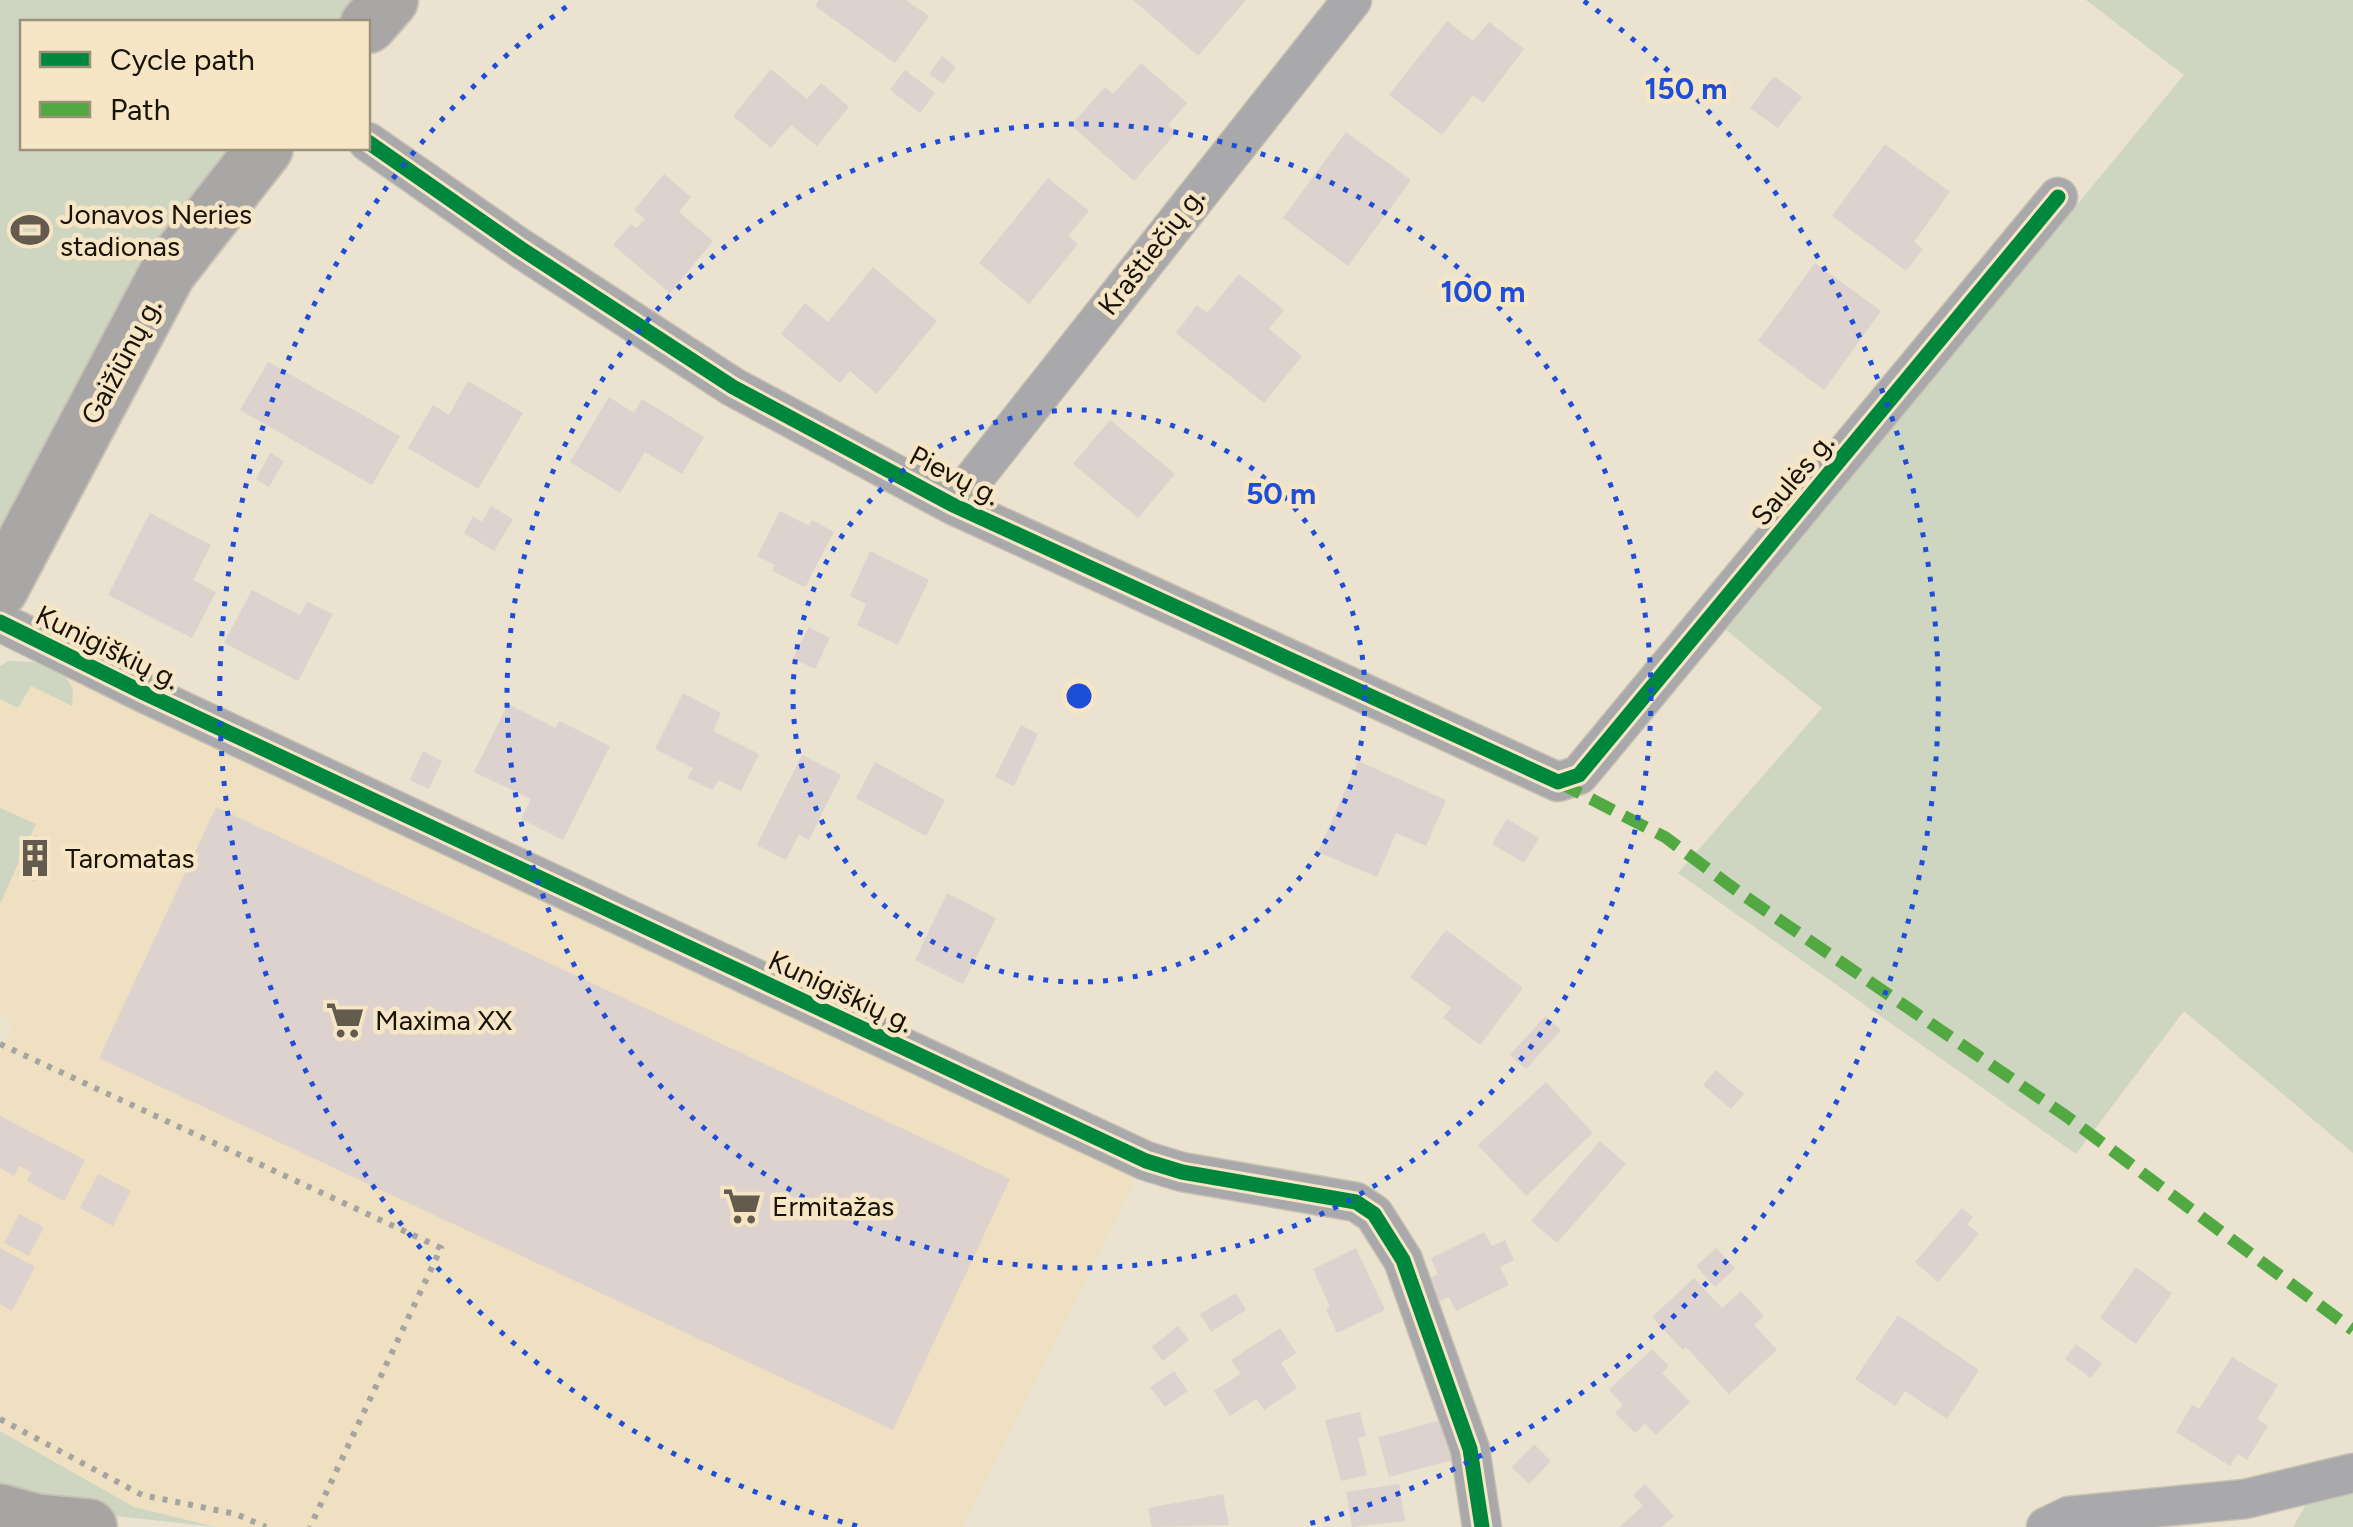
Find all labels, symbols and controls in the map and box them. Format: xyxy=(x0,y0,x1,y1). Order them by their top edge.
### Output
legend xyxy=(20,20,370,150)
text: Cycle path xyxy=(110,41,255,78)
text: 150 m xyxy=(1645,70,1727,107)
text: Path xyxy=(110,91,170,128)
street label: Kraštiečių g. xyxy=(1091,180,1211,322)
place label: Jonavos Neries stadionas xyxy=(60,197,252,263)
sports icon: Jonavos Neries stadionas xyxy=(9,209,51,251)
text: 100 m xyxy=(1441,273,1525,310)
street label: Gaižiūnų g. xyxy=(74,292,168,430)
street label: Saulės g. xyxy=(1743,426,1841,532)
street label: Pievų g. xyxy=(904,438,1006,512)
text: 50 m xyxy=(1246,475,1316,512)
street label: Kunigiškių g. xyxy=(31,598,185,696)
centre of rings xyxy=(1061,678,1097,714)
building icon: Taromatas xyxy=(14,837,56,879)
place label: Taromatas xyxy=(65,841,195,875)
street label: Kunigiškių g. xyxy=(763,943,919,1039)
supermarket icon: Maxima XX xyxy=(324,999,366,1041)
place label: Maxima XX xyxy=(375,1003,512,1037)
supermarket icon: Ermitažas xyxy=(721,1185,763,1227)
place label: Ermitažas xyxy=(772,1189,894,1223)

